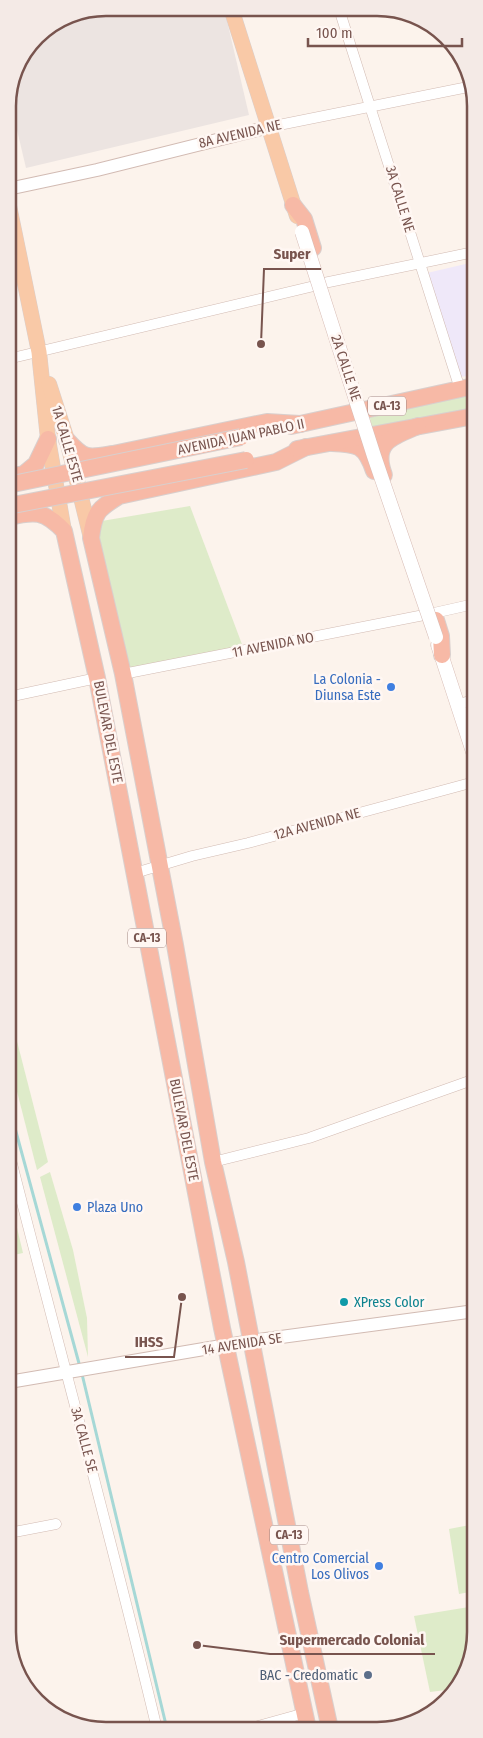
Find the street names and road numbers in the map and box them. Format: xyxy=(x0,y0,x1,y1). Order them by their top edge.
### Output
street label: 8A AVENIDA NE xyxy=(197,116,283,152)
street label: 3A CALLE NE xyxy=(382,164,418,235)
street label: 2A CALLE NE xyxy=(327,333,365,404)
road number: CA-13 xyxy=(368,396,406,416)
street label: 1A CALLE ESTE xyxy=(48,404,86,485)
street label: AVENIDA JUAN PABLO II xyxy=(176,415,306,459)
street label: 11 AVENIDA NO xyxy=(231,629,316,661)
street label: BULEVAR DEL ESTE xyxy=(90,679,126,785)
street label: 12A AVENIDA NE xyxy=(272,804,363,844)
road number: CA-13 xyxy=(128,928,166,948)
street label: BULEVAR DEL ESTE xyxy=(166,1077,202,1183)
street label: 14 AVENIDA SE xyxy=(201,1329,284,1359)
street label: 3A CALLE SE xyxy=(67,1405,101,1475)
road number: CA-13 xyxy=(270,1526,308,1544)

